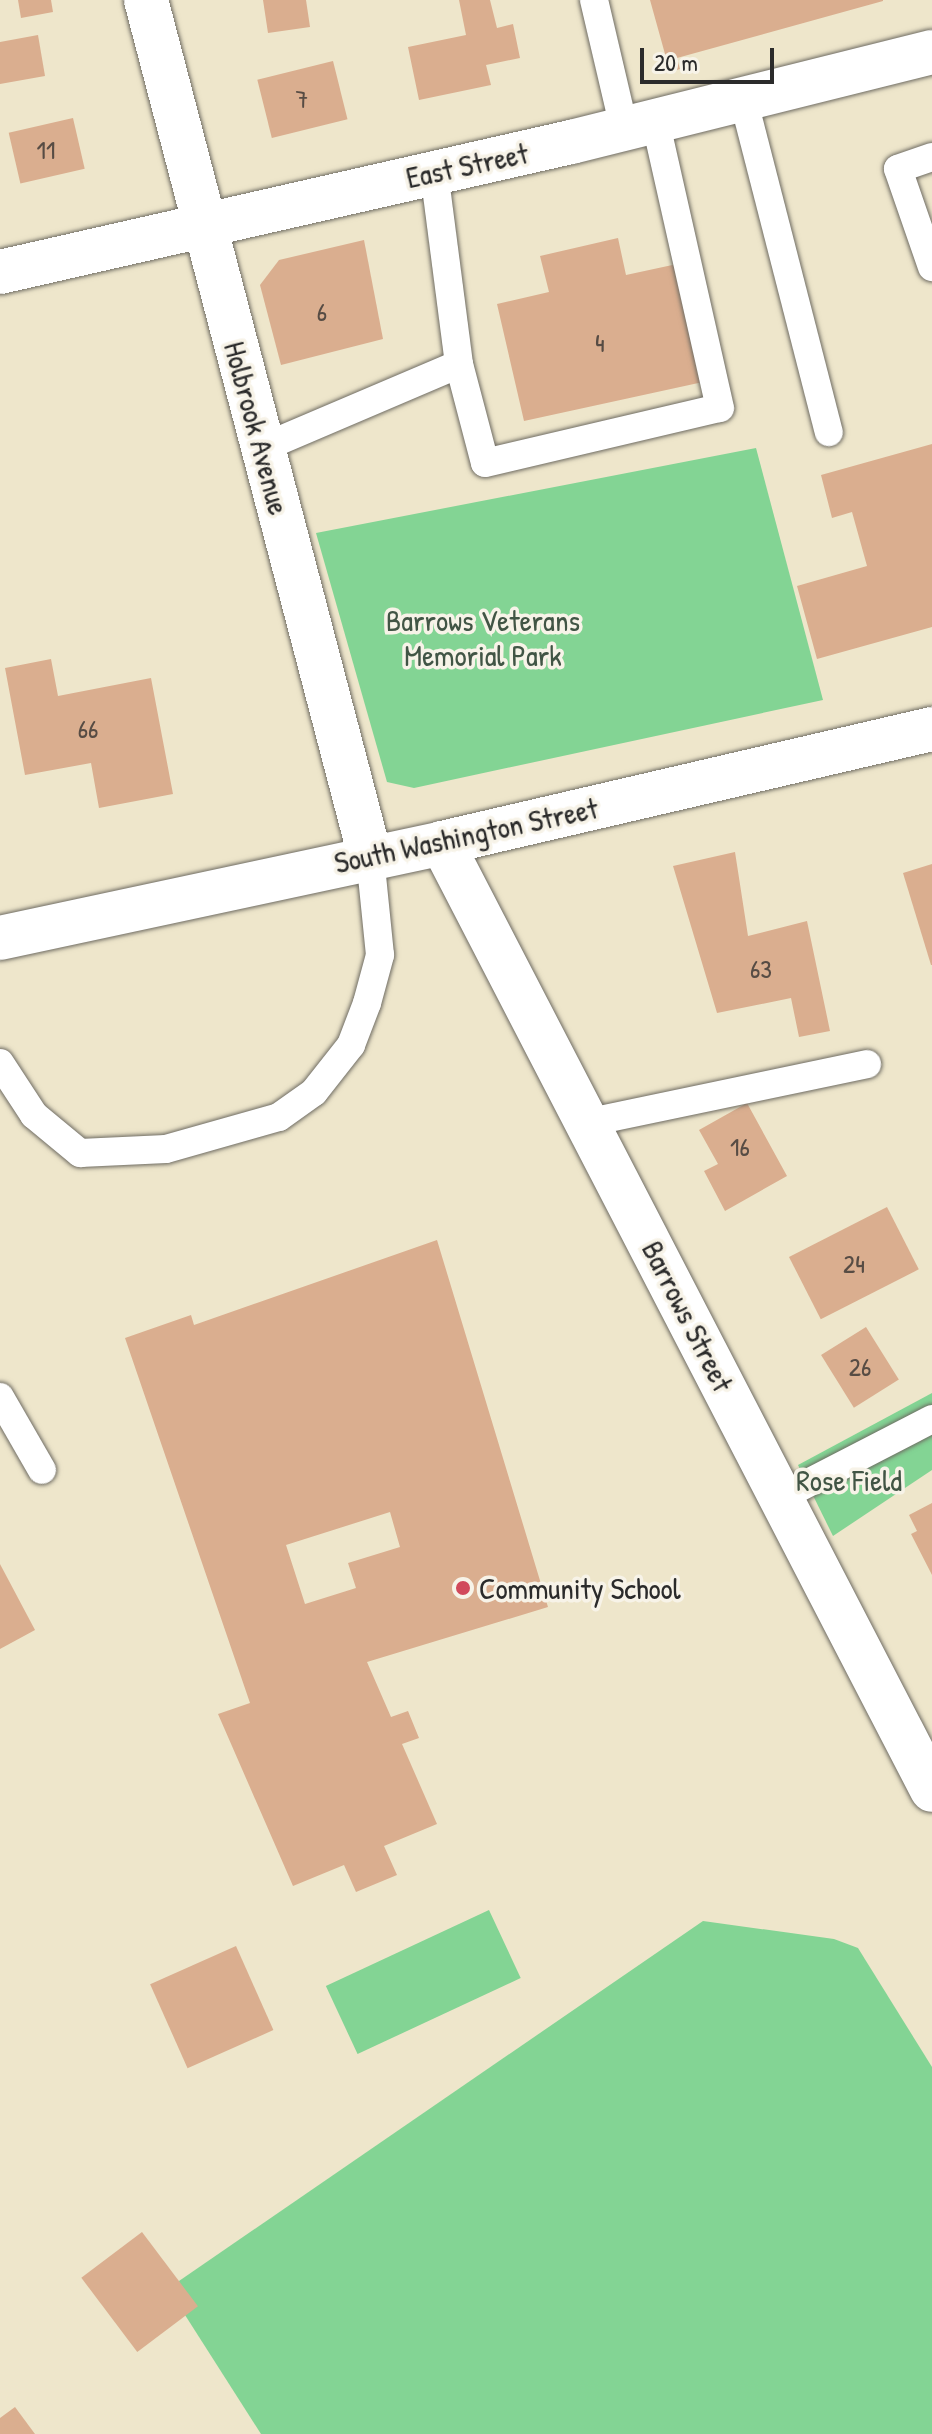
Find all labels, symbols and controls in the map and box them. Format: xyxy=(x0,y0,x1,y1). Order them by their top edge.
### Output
scale bar xyxy=(644,32,778,82)
text: 20 m xyxy=(654,46,698,78)
house number: 7 xyxy=(296,83,308,115)
house number: 11 xyxy=(37,134,55,166)
street label: East Street xyxy=(403,135,531,195)
house number: 6 xyxy=(317,296,327,328)
house number: 4 xyxy=(595,327,605,359)
street label: Holbrook Avenue xyxy=(217,338,297,518)
park label: Barrows Veterans Memorial Park xyxy=(386,602,580,672)
house number: 66 xyxy=(78,713,98,745)
street label: South Washington Street xyxy=(331,789,601,881)
house number: 63 xyxy=(750,953,772,985)
house number: 16 xyxy=(730,1131,750,1163)
street label: Barrows Street xyxy=(635,1235,741,1397)
house number: 24 xyxy=(843,1248,865,1280)
house number: 26 xyxy=(849,1351,871,1383)
park label: Rose Field xyxy=(796,1462,902,1498)
place label: Community School xyxy=(479,1570,681,1606)
marker: Community School xyxy=(454,1579,472,1597)

